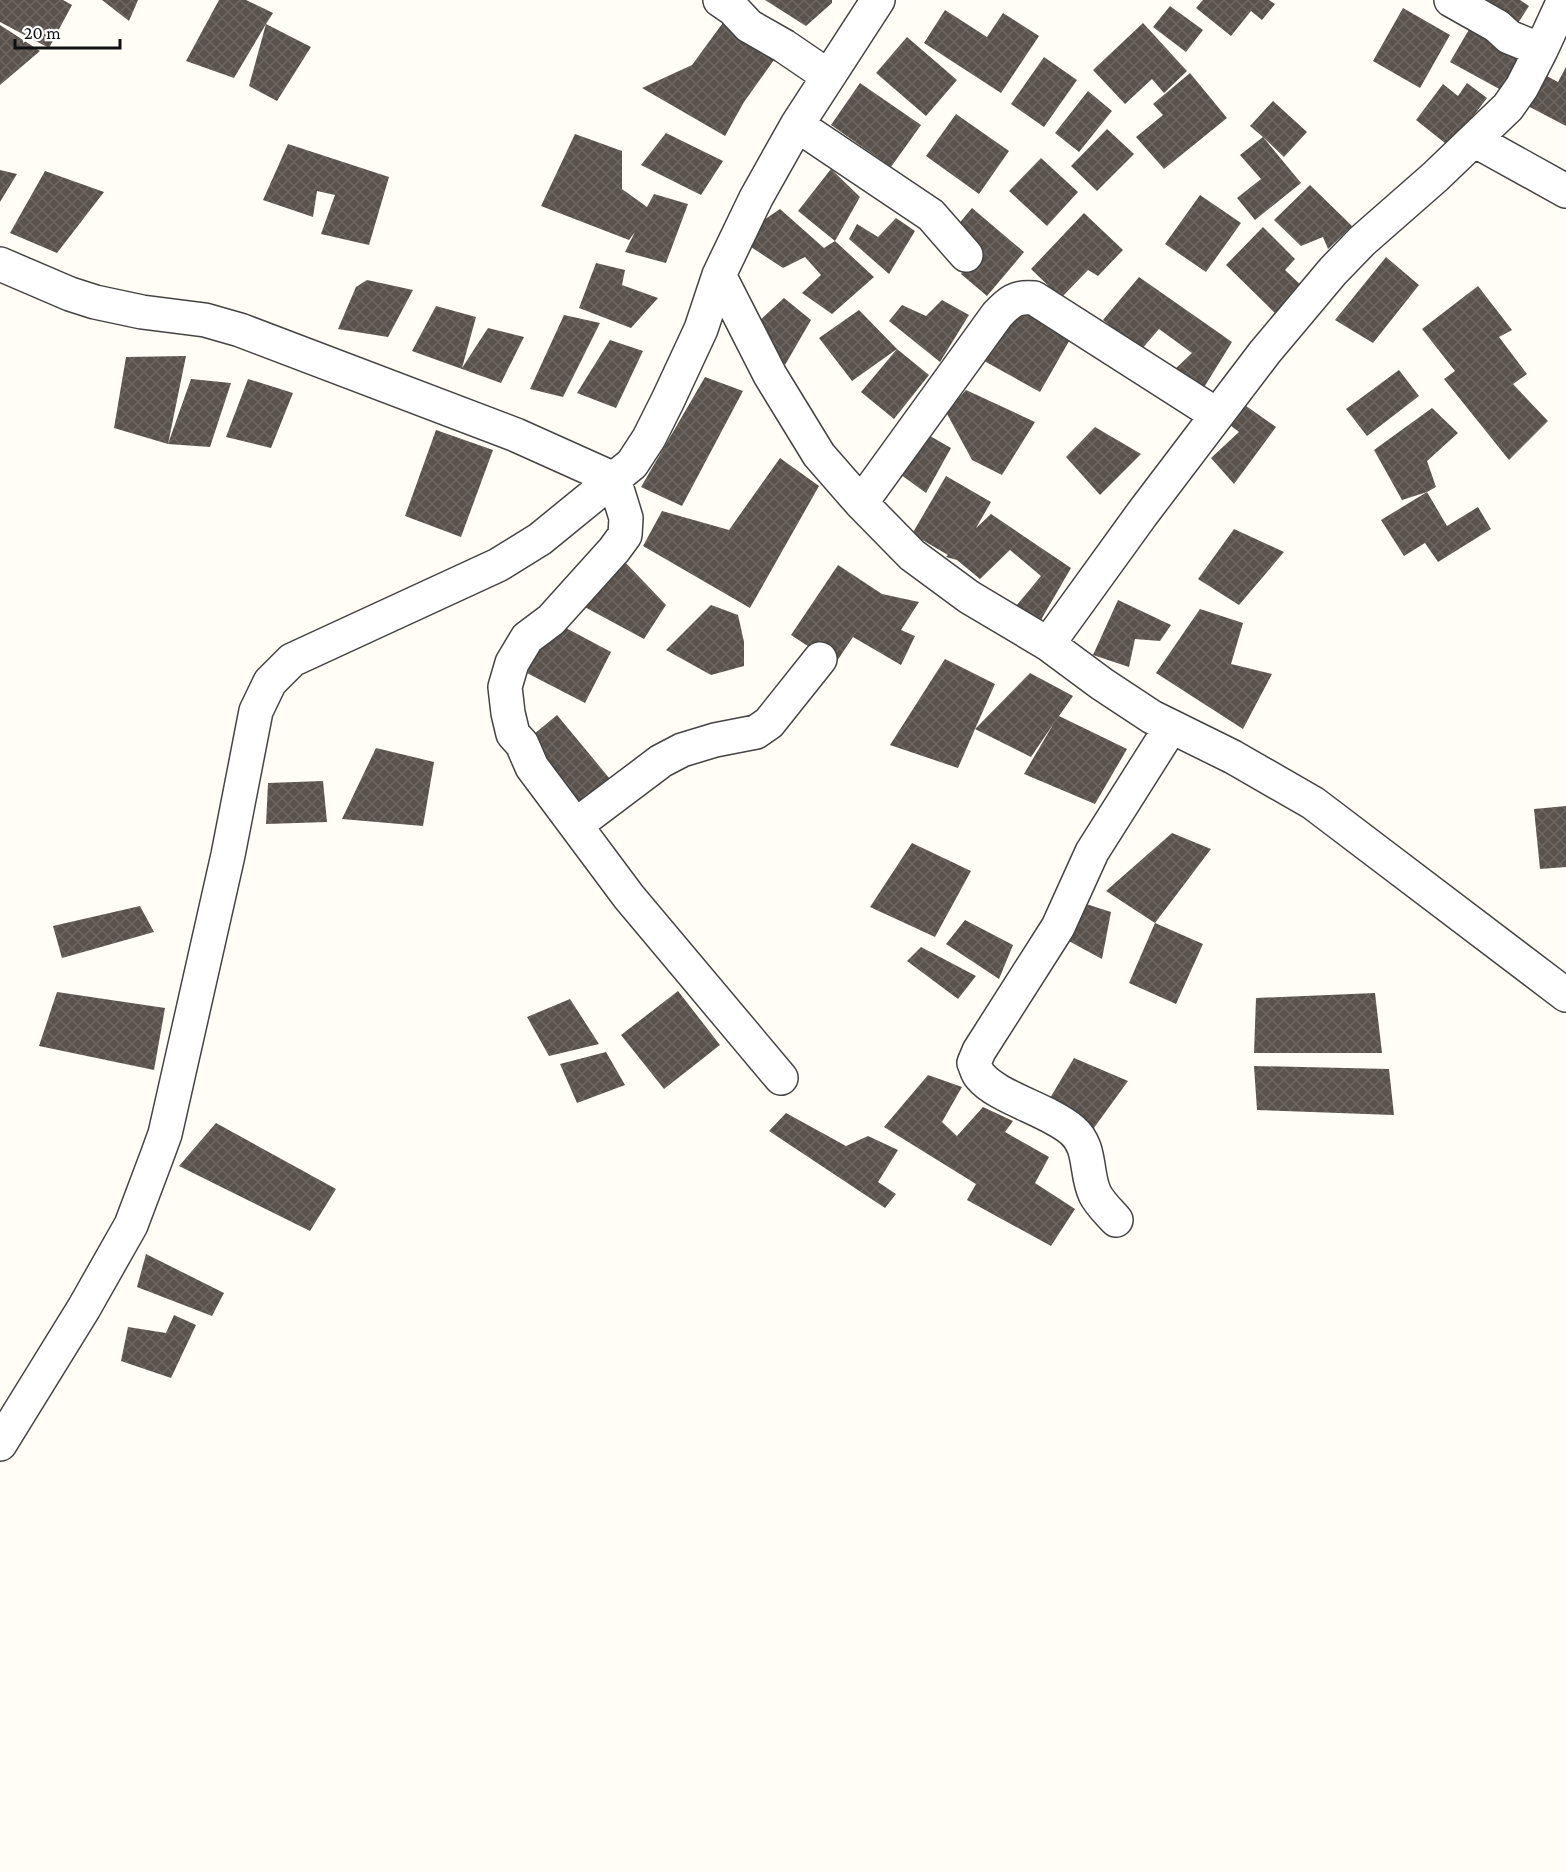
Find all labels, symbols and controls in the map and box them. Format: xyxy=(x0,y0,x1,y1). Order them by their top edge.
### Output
scale bar xyxy=(15,12,120,50)
text: 20 m xyxy=(24,23,61,43)

